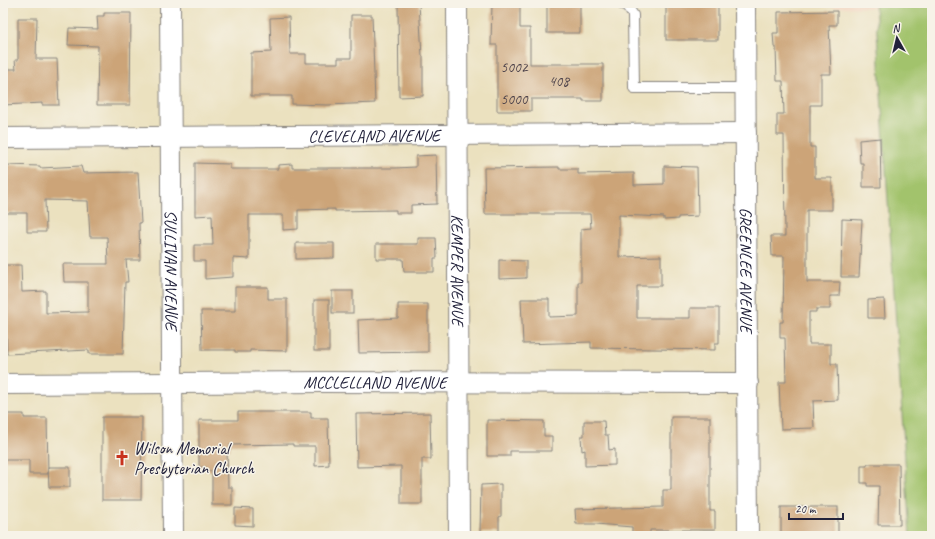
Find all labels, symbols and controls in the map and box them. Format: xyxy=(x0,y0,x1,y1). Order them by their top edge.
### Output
north arrow xyxy=(877,18,917,58)
text: N xyxy=(891,20,902,36)
house number: 5002 xyxy=(500,58,529,77)
house number: 408 xyxy=(549,72,570,91)
house number: 5000 xyxy=(500,90,529,109)
street label: CLEVELAND AVENUE xyxy=(308,125,442,146)
street label: GREENLEE AVENUE xyxy=(736,207,757,335)
street label: SULLIVAN AVENUE xyxy=(161,210,182,332)
street label: KEMPER AVENUE xyxy=(447,214,469,328)
street label: MCCLELLAND AVENUE xyxy=(303,371,449,393)
place label: Wilson Memorial Presbyterian Church xyxy=(134,438,255,479)
church icon: Wilson Memorial Presbyterian Church xyxy=(113,449,131,467)
scale bar xyxy=(789,495,843,521)
text: 20 m xyxy=(795,501,817,517)

